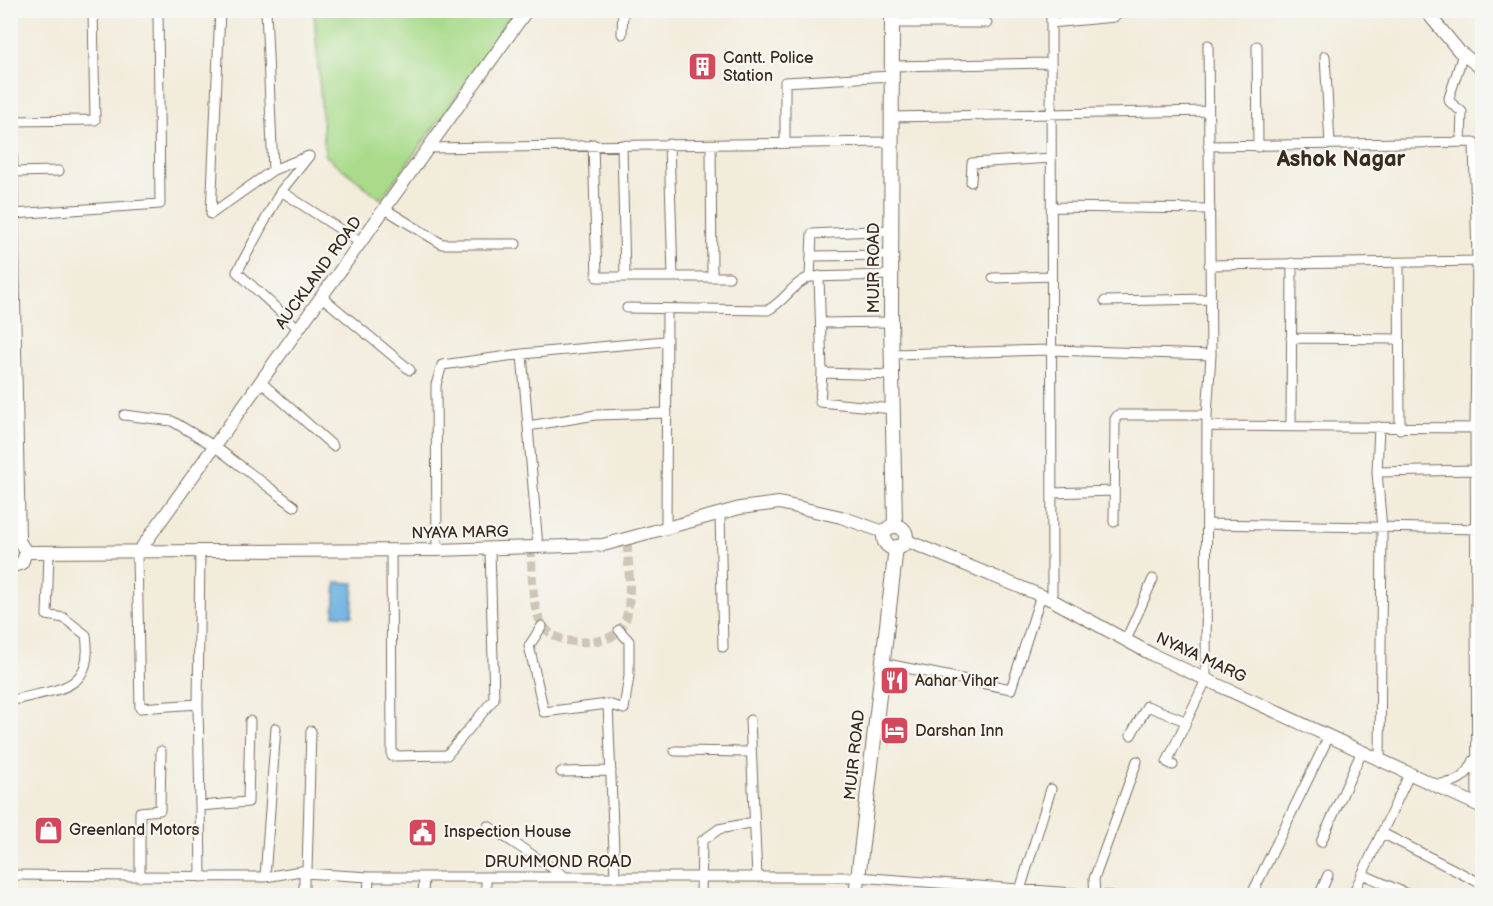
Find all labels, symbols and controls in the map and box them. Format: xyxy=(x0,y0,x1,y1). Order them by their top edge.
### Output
place label: Cantt. Police Station xyxy=(723,49,814,86)
building icon: Cantt. Police Station xyxy=(686,51,718,83)
district label: Ashok Nagar xyxy=(1276,146,1406,173)
street label: AUCKLAND ROAD xyxy=(272,213,366,333)
street label: MUIR ROAD xyxy=(865,223,884,313)
street label: NYAYA MARG xyxy=(411,523,509,543)
street label: NYAYA MARG xyxy=(1153,629,1249,687)
restaurant icon: Aahar Vihar xyxy=(878,665,910,697)
place label: Aahar Vihar xyxy=(915,672,999,691)
street label: MUIR ROAD xyxy=(841,709,869,801)
hotel icon: Darshan Inn xyxy=(878,715,910,747)
place label: Darshan Inn xyxy=(915,722,1003,741)
shop icon: Greenland Motors xyxy=(32,814,64,846)
public building icon: Inspection House xyxy=(407,816,439,848)
place label: Greenland Motors xyxy=(69,821,199,840)
place label: Inspection House xyxy=(444,823,572,842)
street label: DRUMMOND ROAD xyxy=(484,853,632,872)

